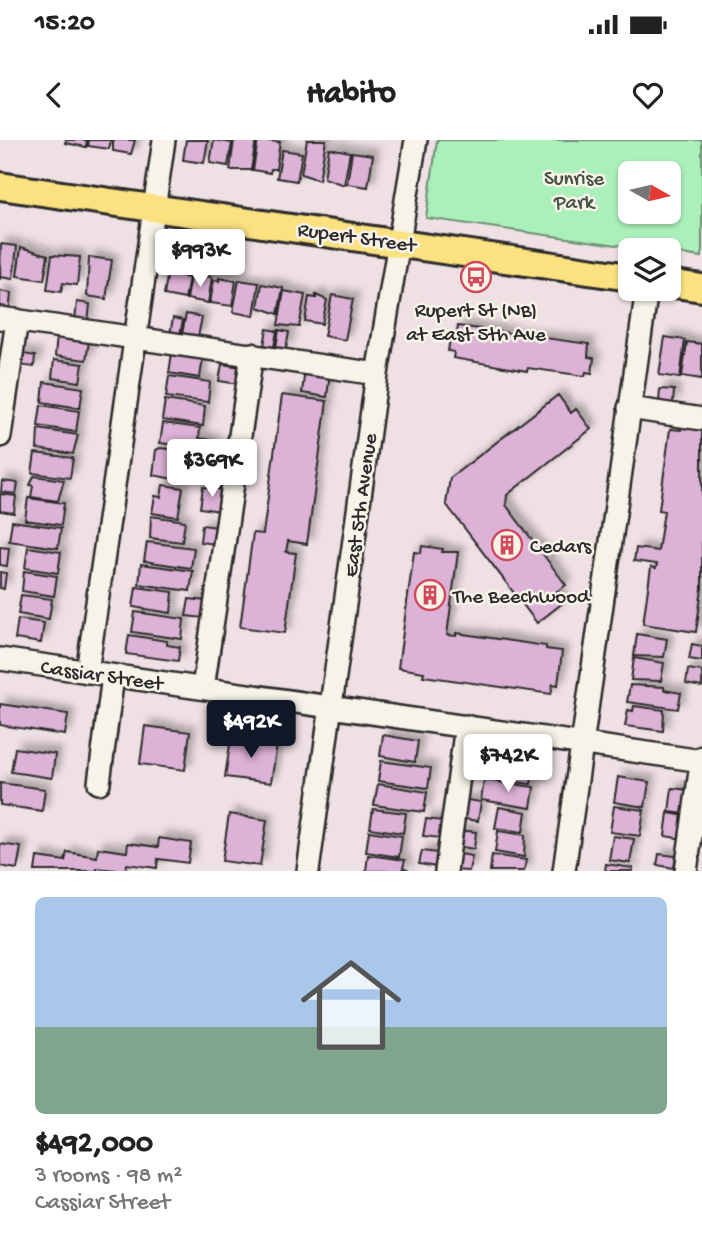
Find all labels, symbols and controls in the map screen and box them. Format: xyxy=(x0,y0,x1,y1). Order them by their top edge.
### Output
text: 15:20 xyxy=(35,9,95,40)
icon: back xyxy=(35,76,73,114)
text: Habito xyxy=(306,76,396,114)
icon: heart xyxy=(629,76,667,114)
north arrow xyxy=(618,161,681,224)
map controls xyxy=(618,161,681,301)
park label: Sunrise Park xyxy=(544,168,605,217)
street label: Rupert Street xyxy=(296,219,420,260)
pin: $993K xyxy=(151,230,249,289)
text: $993K xyxy=(171,238,229,265)
button: layers xyxy=(618,238,681,301)
bus stop icon: Rupert St (NB) at East 5th Ave xyxy=(459,260,493,294)
place label: Rupert St (NB) at East 5th Ave xyxy=(406,300,547,349)
street label: East 5th Avenue xyxy=(340,431,385,579)
pin: $369K xyxy=(163,440,261,499)
text: $369K xyxy=(183,448,241,475)
building icon: Cedars xyxy=(490,528,524,562)
place label: Cedars xyxy=(530,536,593,561)
building icon: The Beechwood xyxy=(413,578,447,612)
place label: The Beechwood xyxy=(452,586,591,611)
street label: Cassiar Street xyxy=(39,657,167,699)
pin: $492K xyxy=(202,700,300,760)
text: $492K xyxy=(223,709,279,736)
pin: $742K xyxy=(459,734,557,794)
text: $742K xyxy=(479,743,537,770)
icon: home xyxy=(288,942,414,1068)
text: $492,000 xyxy=(35,1128,153,1163)
text: 3 rooms · 98 m² xyxy=(35,1163,182,1190)
text: Cassiar Street xyxy=(35,1190,170,1217)

